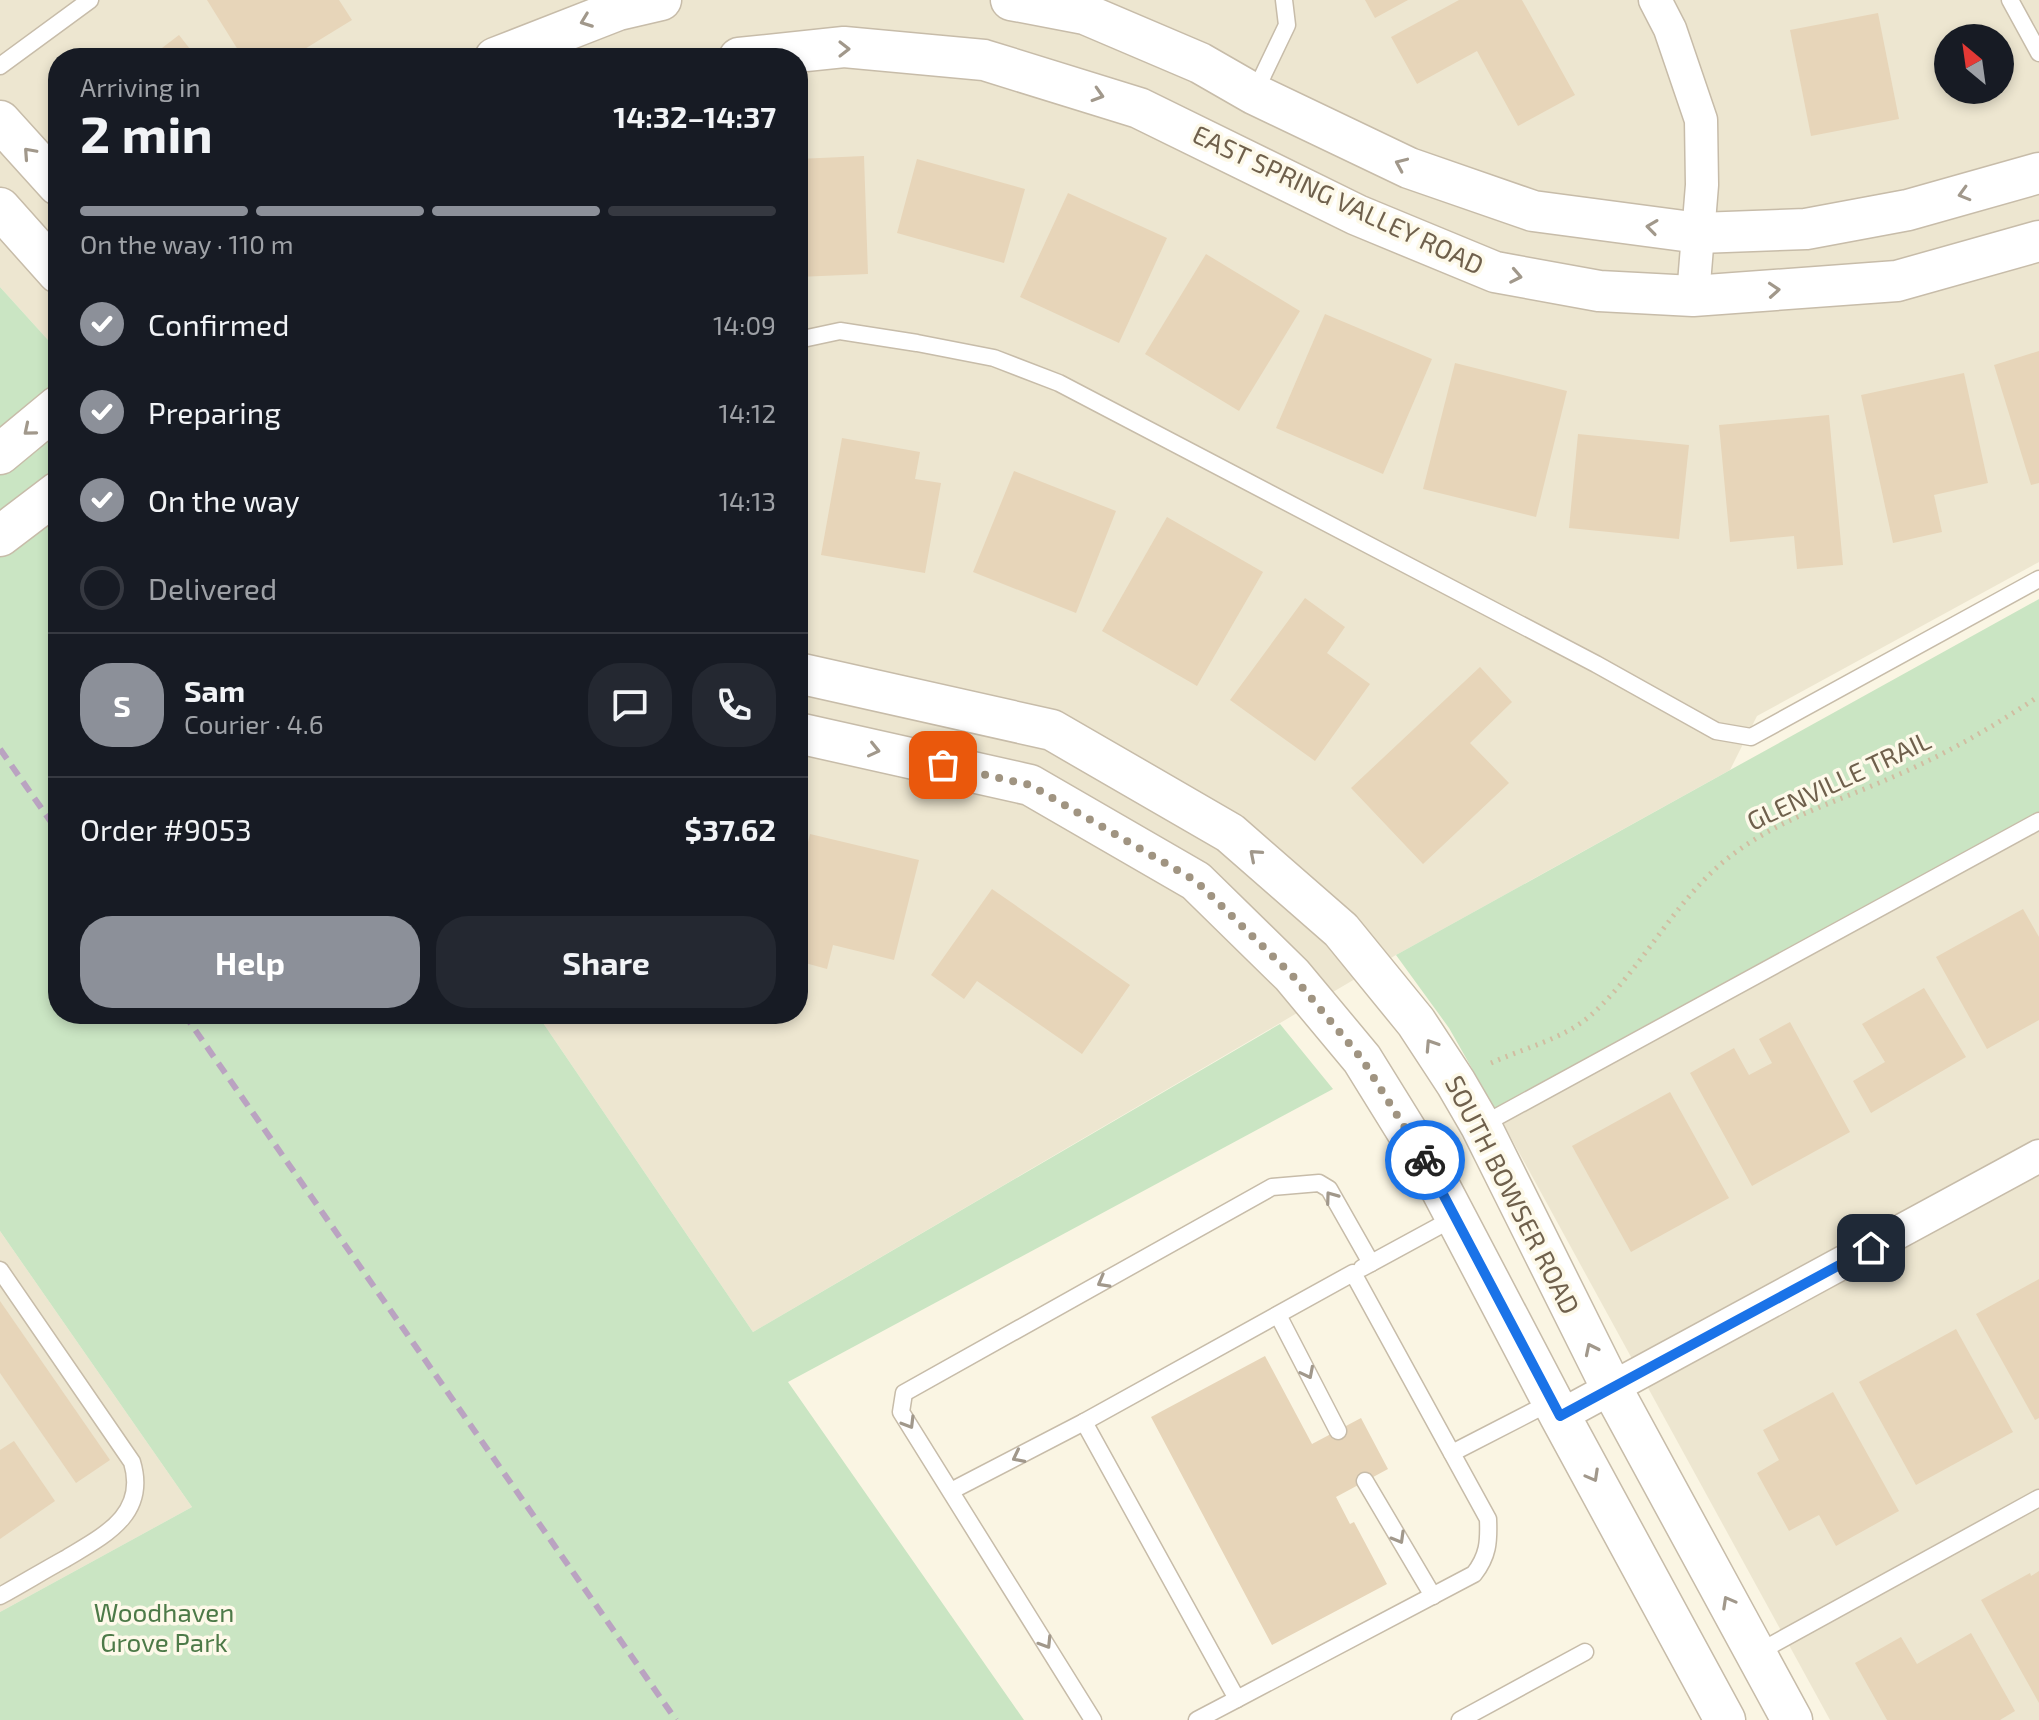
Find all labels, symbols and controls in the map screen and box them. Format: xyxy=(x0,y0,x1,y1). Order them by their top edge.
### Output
one-way arrow xyxy=(580,11,594,28)
north arrow xyxy=(1934,24,2014,104)
map controls xyxy=(1934,24,2014,104)
one-way arrow xyxy=(838,40,851,58)
text: Arriving in xyxy=(80,71,201,102)
one-way arrow xyxy=(1091,86,1105,102)
text: 14:32–14:37 xyxy=(613,98,776,134)
text: 2 min xyxy=(80,101,213,163)
street label: EAST SPRING VALLEY ROAD xyxy=(1188,118,1489,280)
one-way arrow xyxy=(24,148,38,162)
one-way arrow xyxy=(1395,158,1410,174)
one-way arrow xyxy=(1957,185,1971,202)
one-way arrow xyxy=(1645,219,1659,236)
text: On the way · 110 m xyxy=(80,228,294,259)
one-way arrow xyxy=(1509,266,1522,283)
one-way arrow xyxy=(1768,282,1781,299)
icon: check xyxy=(80,302,124,346)
text: Confirmed xyxy=(148,306,289,342)
text: 14:09 xyxy=(713,309,776,340)
icon: check xyxy=(80,390,124,434)
text: Preparing xyxy=(148,394,281,430)
text: 14:12 xyxy=(719,397,776,428)
one-way arrow xyxy=(24,420,38,435)
icon: check xyxy=(80,478,124,522)
text: On the way xyxy=(148,482,300,518)
text: 14:13 xyxy=(719,485,776,516)
text: Delivered xyxy=(148,570,277,606)
button: chat xyxy=(588,663,672,747)
button: phone xyxy=(692,663,776,747)
text: Sam xyxy=(184,672,245,708)
text: S xyxy=(113,687,131,723)
text: Courier · 4.6 xyxy=(184,708,324,739)
street label: GLENVILLE TRAIL xyxy=(1742,723,1935,836)
pin xyxy=(909,731,977,799)
one-way arrow xyxy=(867,741,880,758)
icon: bag xyxy=(921,743,965,787)
text: Order #9053 xyxy=(80,811,252,847)
text: $37.62 xyxy=(685,811,776,847)
one-way arrow xyxy=(1250,850,1265,865)
button: Help xyxy=(80,916,420,1008)
button: Share xyxy=(436,916,776,1008)
one-way arrow xyxy=(1426,1039,1441,1053)
street label: SOUTH BOWSER ROAD xyxy=(1440,1070,1587,1319)
courier xyxy=(1385,1120,1465,1200)
icon: bike xyxy=(1403,1138,1447,1182)
one-way arrow xyxy=(1327,1191,1341,1205)
pin xyxy=(1837,1214,1905,1282)
icon: home xyxy=(1849,1226,1893,1270)
one-way arrow xyxy=(1097,1272,1111,1287)
one-way arrow xyxy=(1586,1342,1601,1357)
one-way arrow xyxy=(1298,1364,1313,1379)
one-way arrow xyxy=(899,1414,914,1428)
one-way arrow xyxy=(1011,1447,1026,1462)
one-way arrow xyxy=(1583,1467,1598,1482)
one-way arrow xyxy=(1389,1530,1405,1544)
park label: Woodhaven Grove Park xyxy=(94,1596,234,1657)
one-way arrow xyxy=(1722,1596,1737,1611)
one-way arrow xyxy=(1036,1634,1051,1649)

